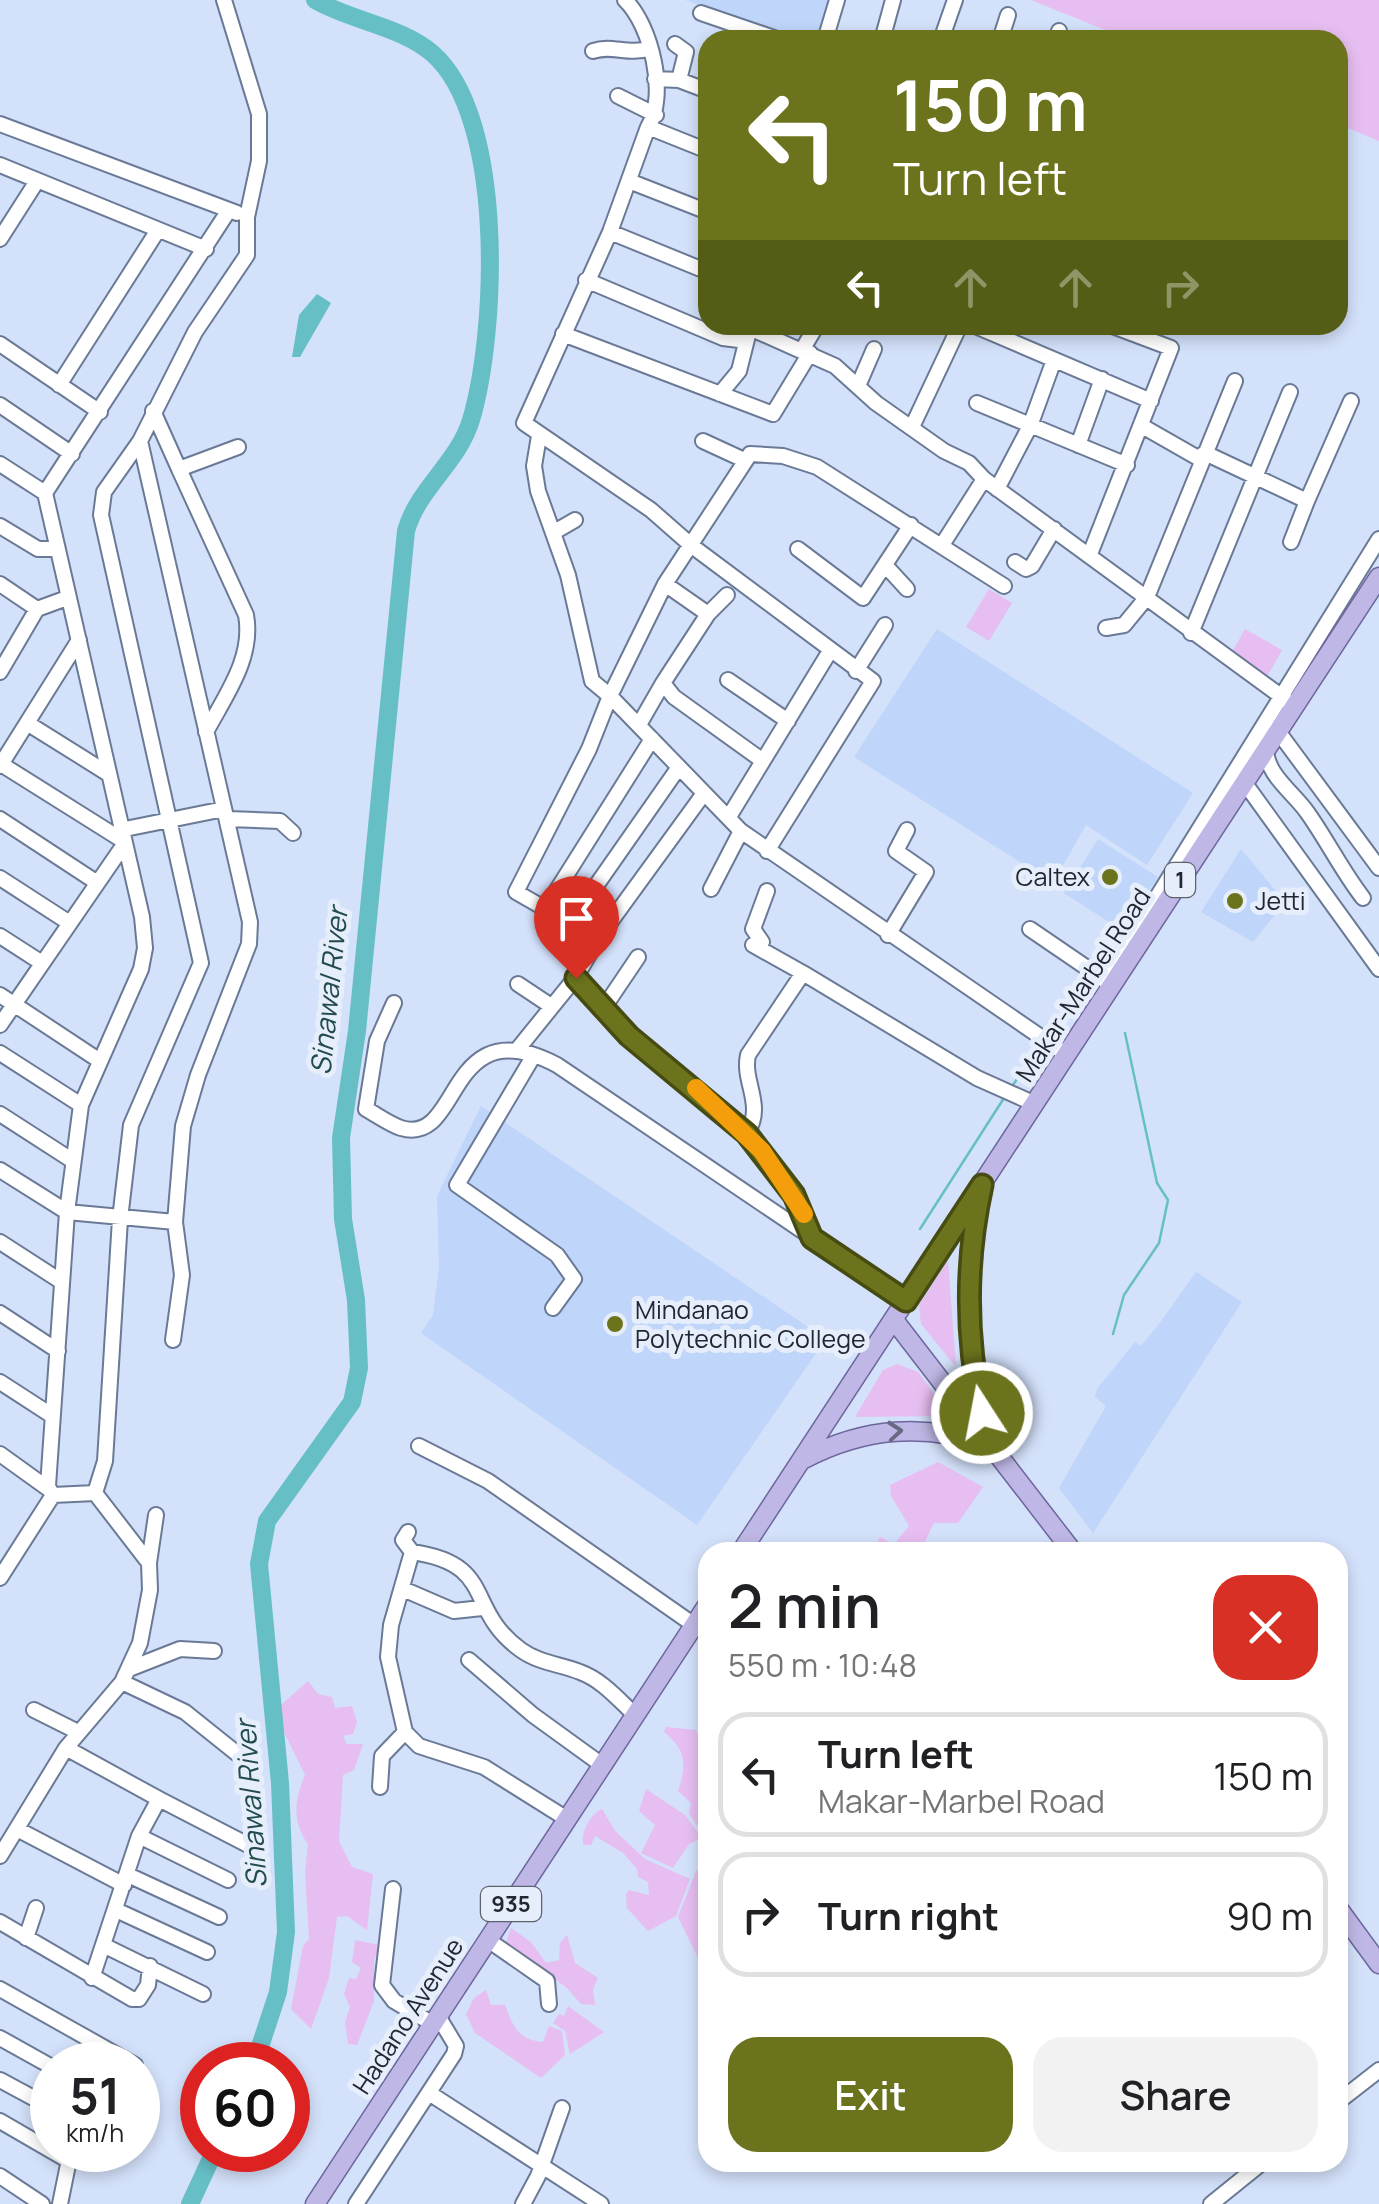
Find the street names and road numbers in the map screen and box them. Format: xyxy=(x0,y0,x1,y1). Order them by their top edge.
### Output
road number: 1 xyxy=(1165,863,1195,897)
street label: Makar-Marbel Road xyxy=(1007,881,1158,1088)
road number: 935 xyxy=(481,1887,541,1921)
street label: Hadano Avenue xyxy=(344,1931,471,2101)

